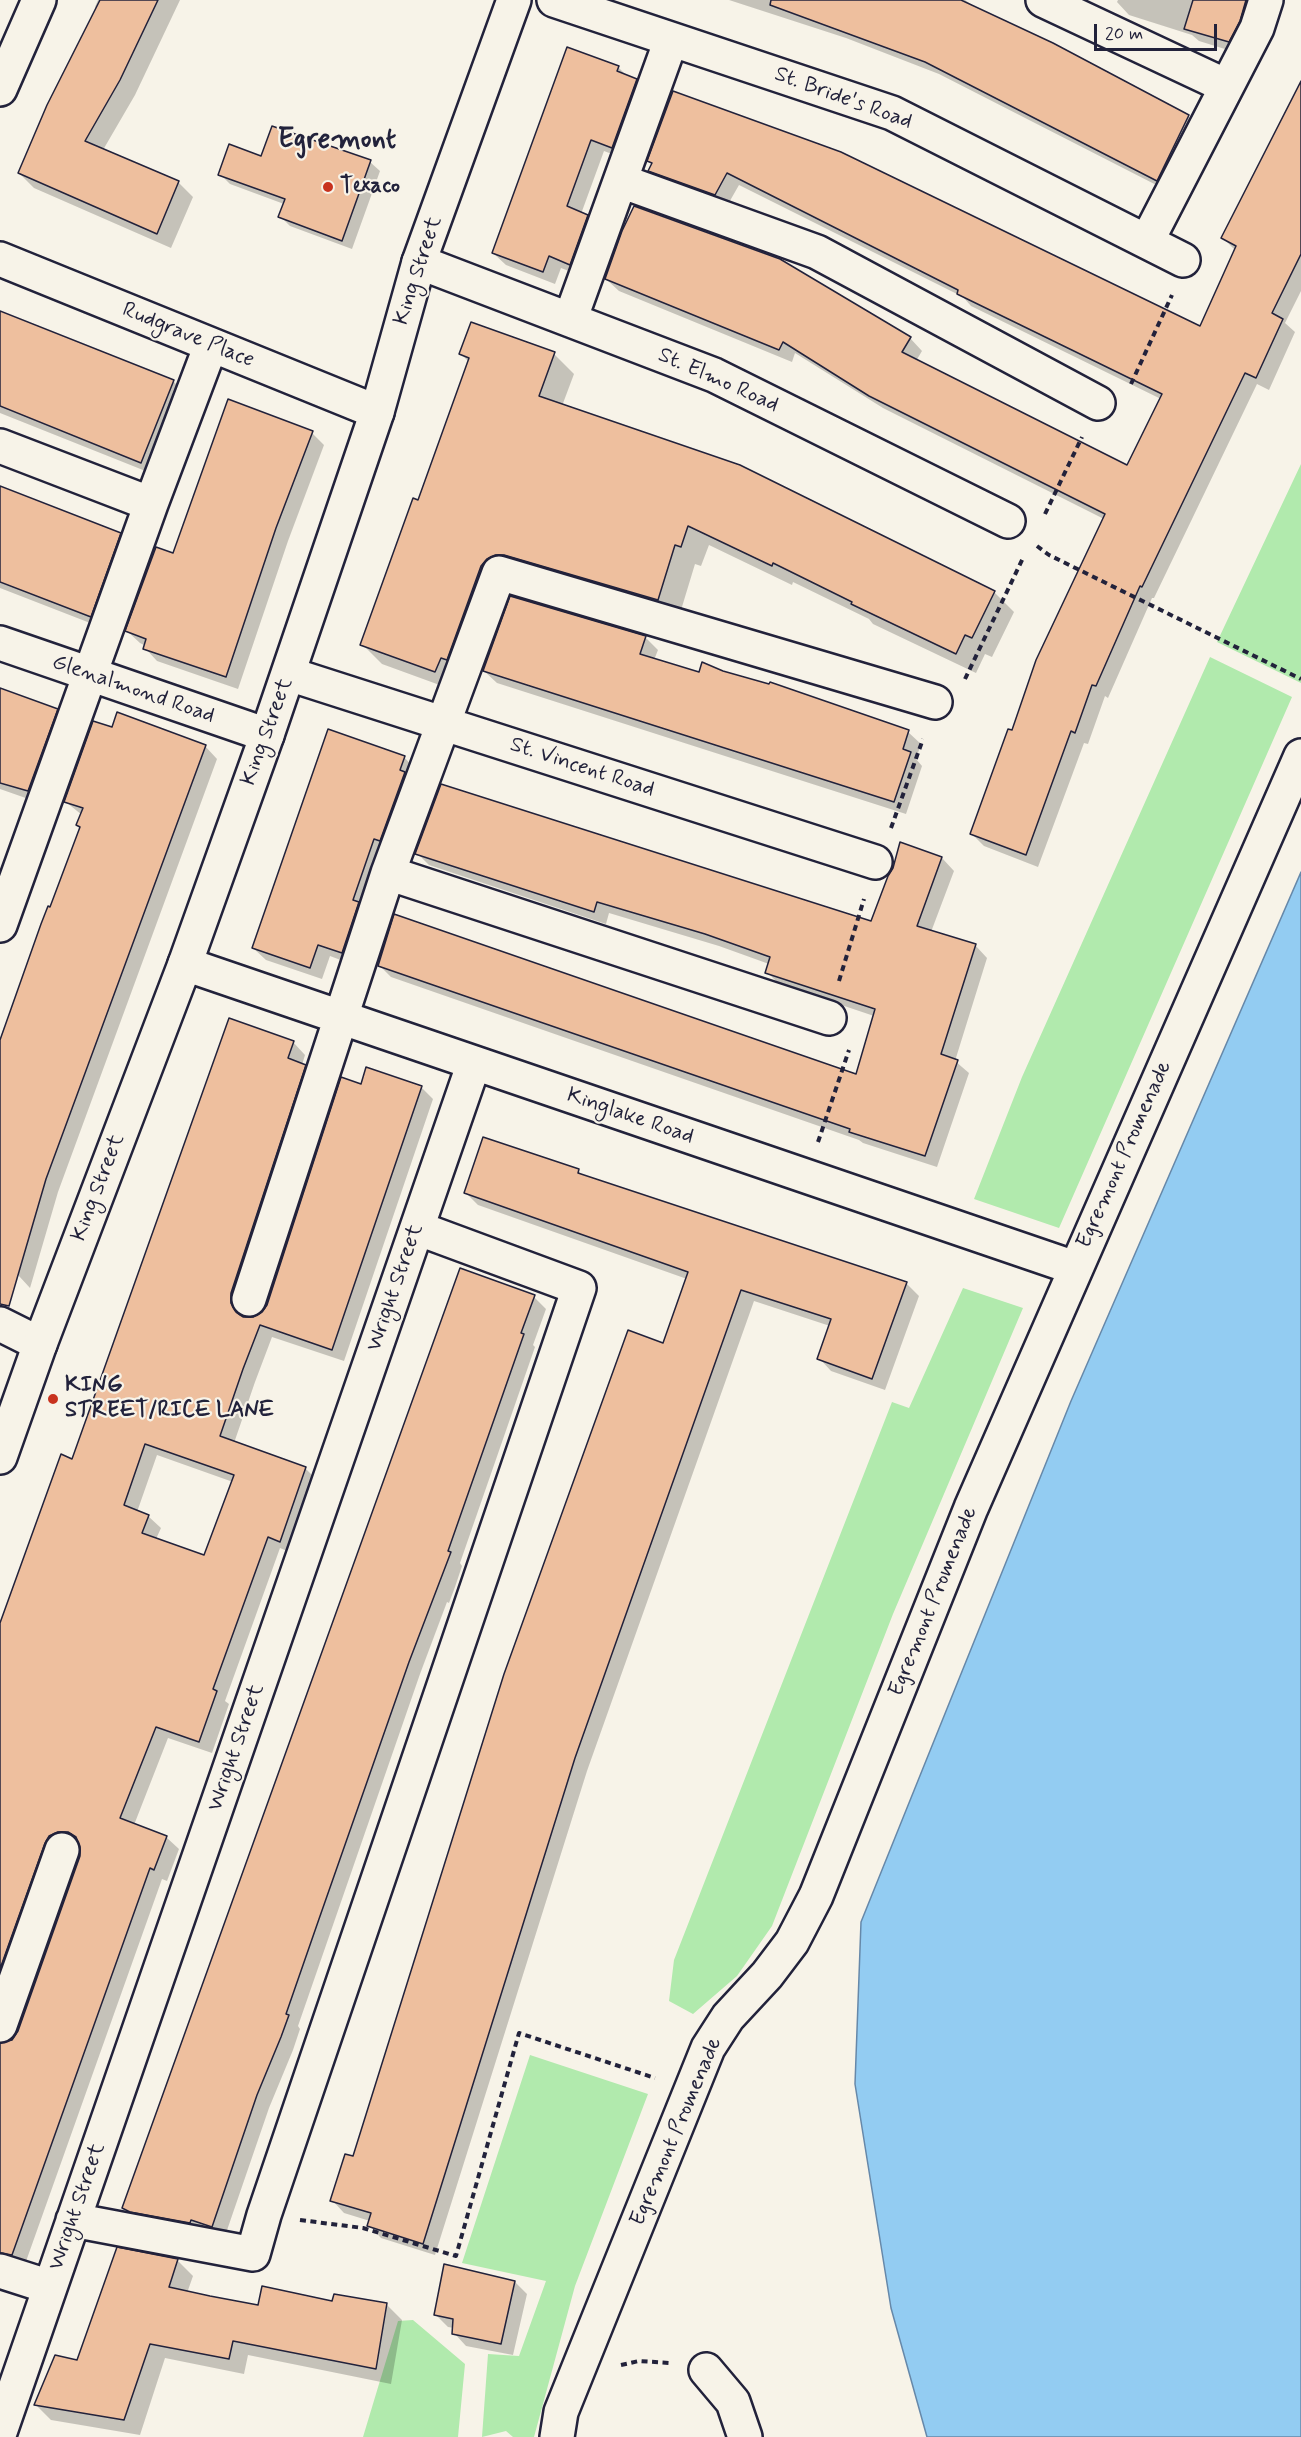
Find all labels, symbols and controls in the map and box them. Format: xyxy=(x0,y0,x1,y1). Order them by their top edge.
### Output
scale bar xyxy=(1097,12,1220,50)
text: 20 m xyxy=(1105,22,1143,46)
street label: St. Bride's Road xyxy=(770,62,916,136)
district label: Egremont xyxy=(278,124,396,158)
place label: Texaco xyxy=(340,174,400,200)
marker: Texaco xyxy=(321,180,335,194)
street label: King Street xyxy=(389,213,449,329)
street label: Rudgrave Place xyxy=(118,298,258,374)
street label: St. Elmo Road xyxy=(654,343,782,419)
street label: Glenalmond Road xyxy=(48,650,218,730)
street label: King Street xyxy=(236,675,300,789)
street label: St. Vincent Road xyxy=(506,732,658,804)
street label: Egremont Promenade xyxy=(1072,1057,1178,1253)
street label: Kinglake Road xyxy=(563,1083,697,1151)
street label: King Street xyxy=(67,1131,131,1245)
street label: Wright Street xyxy=(362,1221,430,1355)
place label: KING STREET/RICE LANE xyxy=(65,1373,274,1424)
marker: KING STREET/RICE LANE xyxy=(46,1392,60,1406)
street label: Egremont Promenade xyxy=(884,1503,984,1701)
street label: Wright Street xyxy=(203,1681,271,1815)
street label: Egremont Promenade xyxy=(625,2034,729,2230)
street label: Wright Street xyxy=(44,2140,112,2274)

